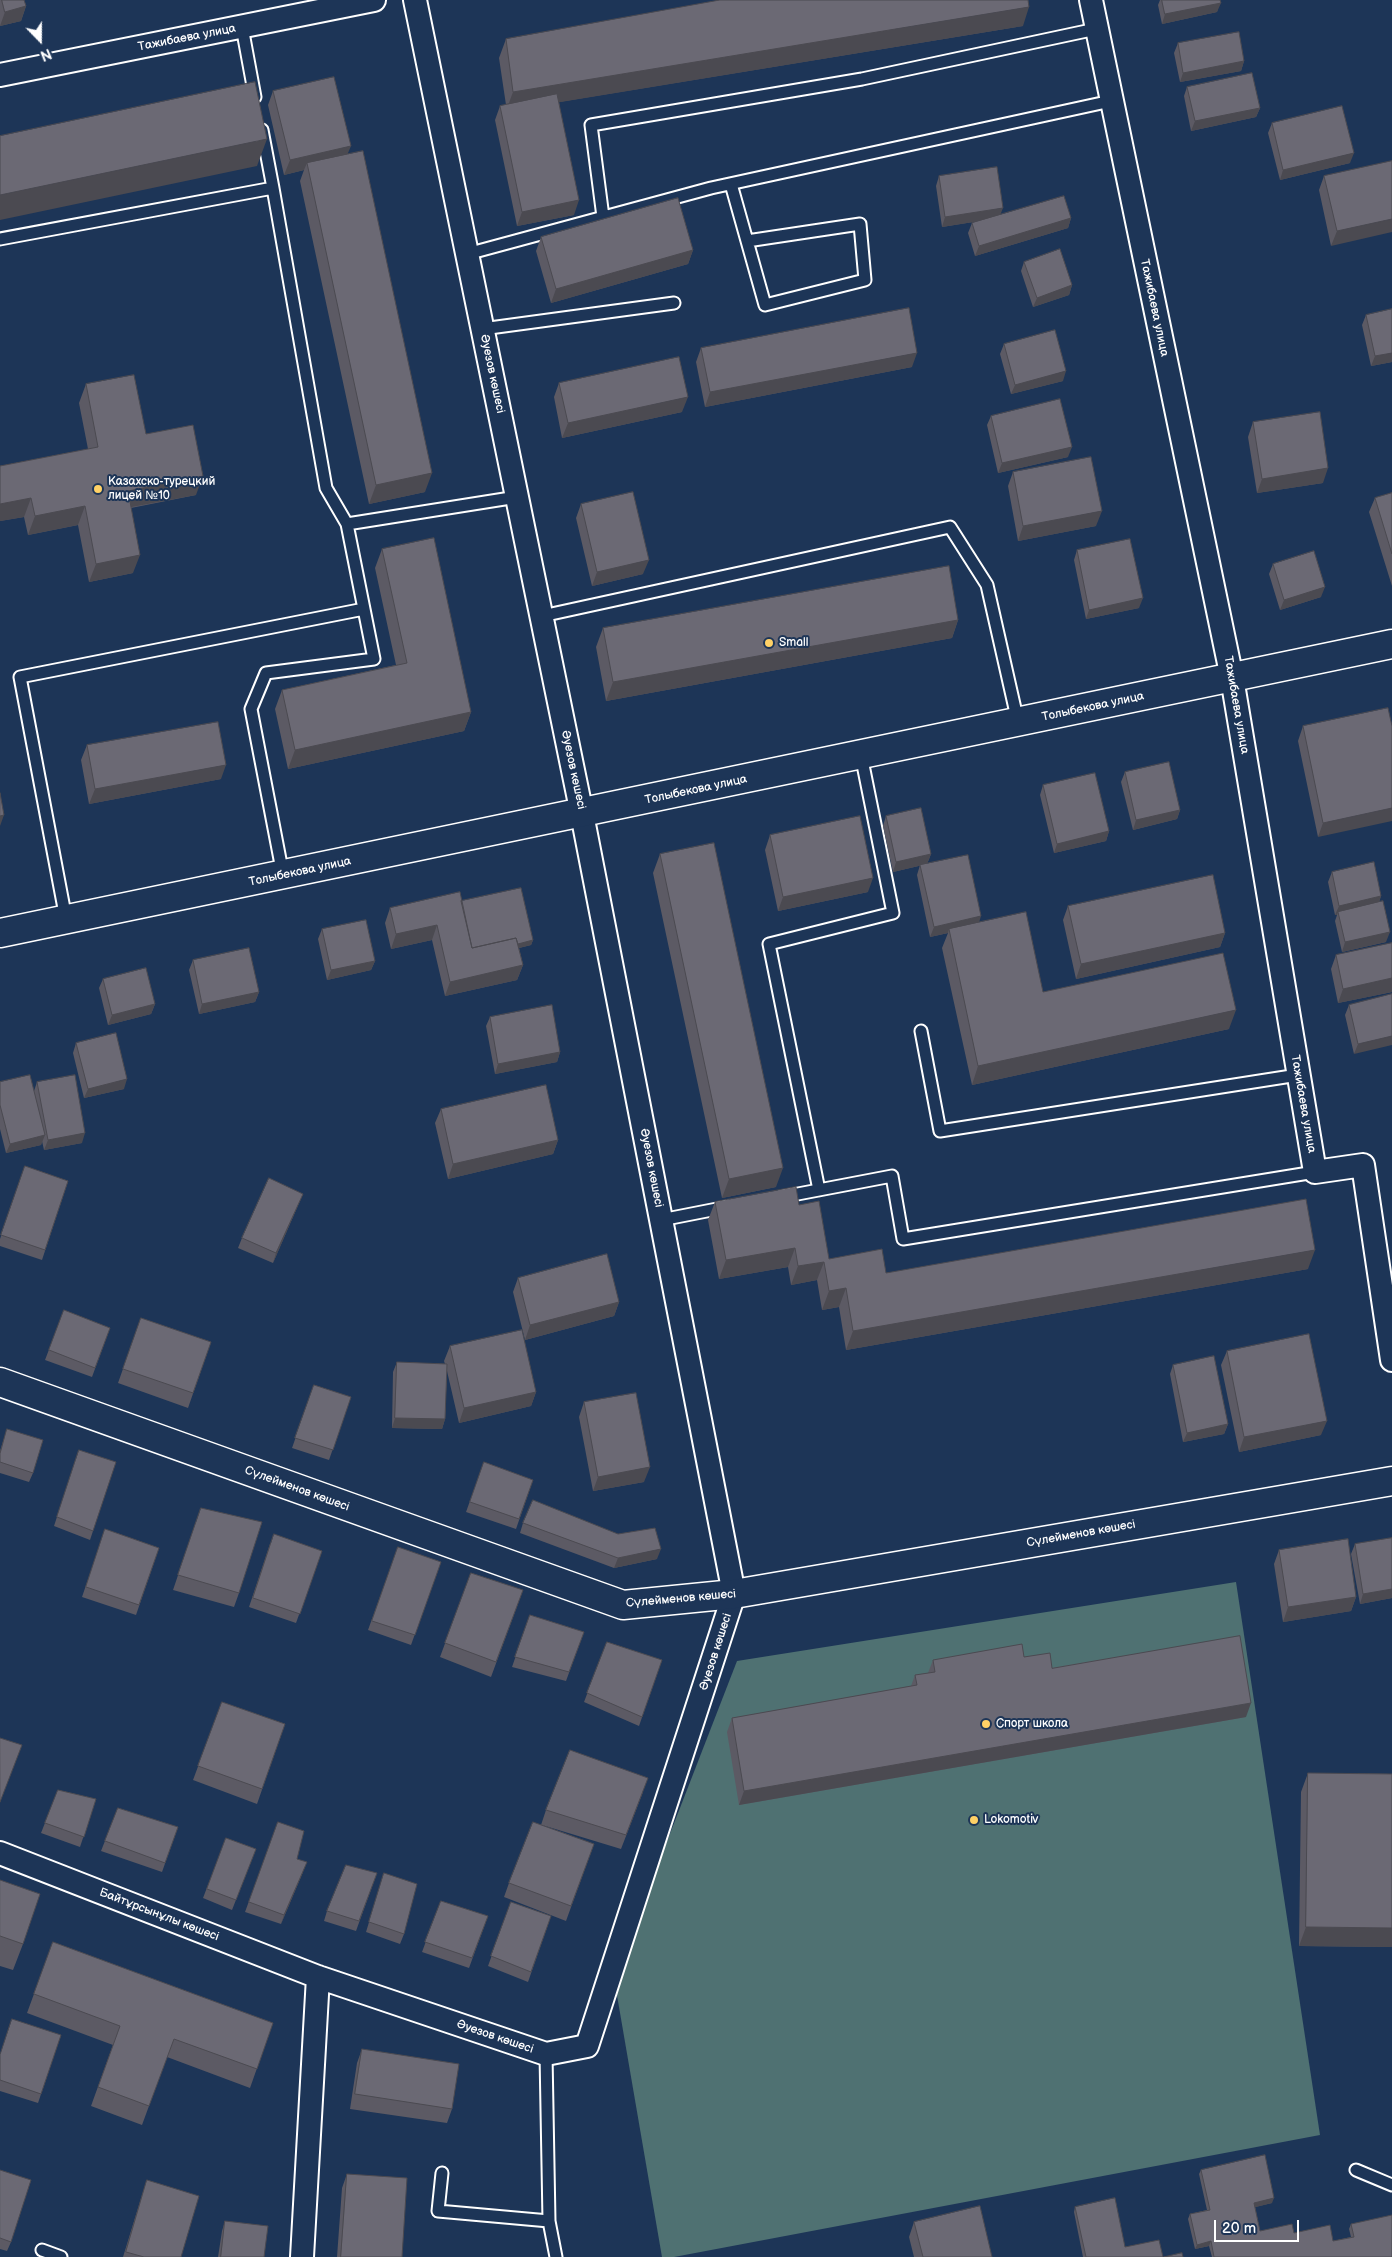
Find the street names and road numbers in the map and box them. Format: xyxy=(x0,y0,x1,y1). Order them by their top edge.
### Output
street label: Тажибаева улица xyxy=(137,21,237,55)
street label: Тажибаева улица xyxy=(1137,258,1171,358)
street label: Әуезов көшесі xyxy=(477,333,507,415)
street label: Тажибаева улица xyxy=(1220,655,1252,755)
street label: Толыбекова улица xyxy=(1041,689,1145,725)
street label: Әуезов көшесі xyxy=(558,729,588,811)
street label: Толыбекова улица xyxy=(644,772,748,808)
street label: Толыбекова улица xyxy=(248,854,352,890)
street label: Тажибаева улица xyxy=(1287,1054,1319,1154)
street label: Әуезов көшесі xyxy=(636,1127,666,1209)
street label: Сүлейменов көшесі xyxy=(243,1463,351,1515)
street label: Сүлейменов көшесі xyxy=(1025,1517,1137,1551)
street label: Сүлейменов көшесі xyxy=(625,1587,737,1611)
street label: Әуезов көшесі xyxy=(697,1612,735,1692)
street label: Байтұрсынұлы көшесі xyxy=(97,1886,221,1944)
street label: Әуезов көшесі xyxy=(455,2017,535,2057)

